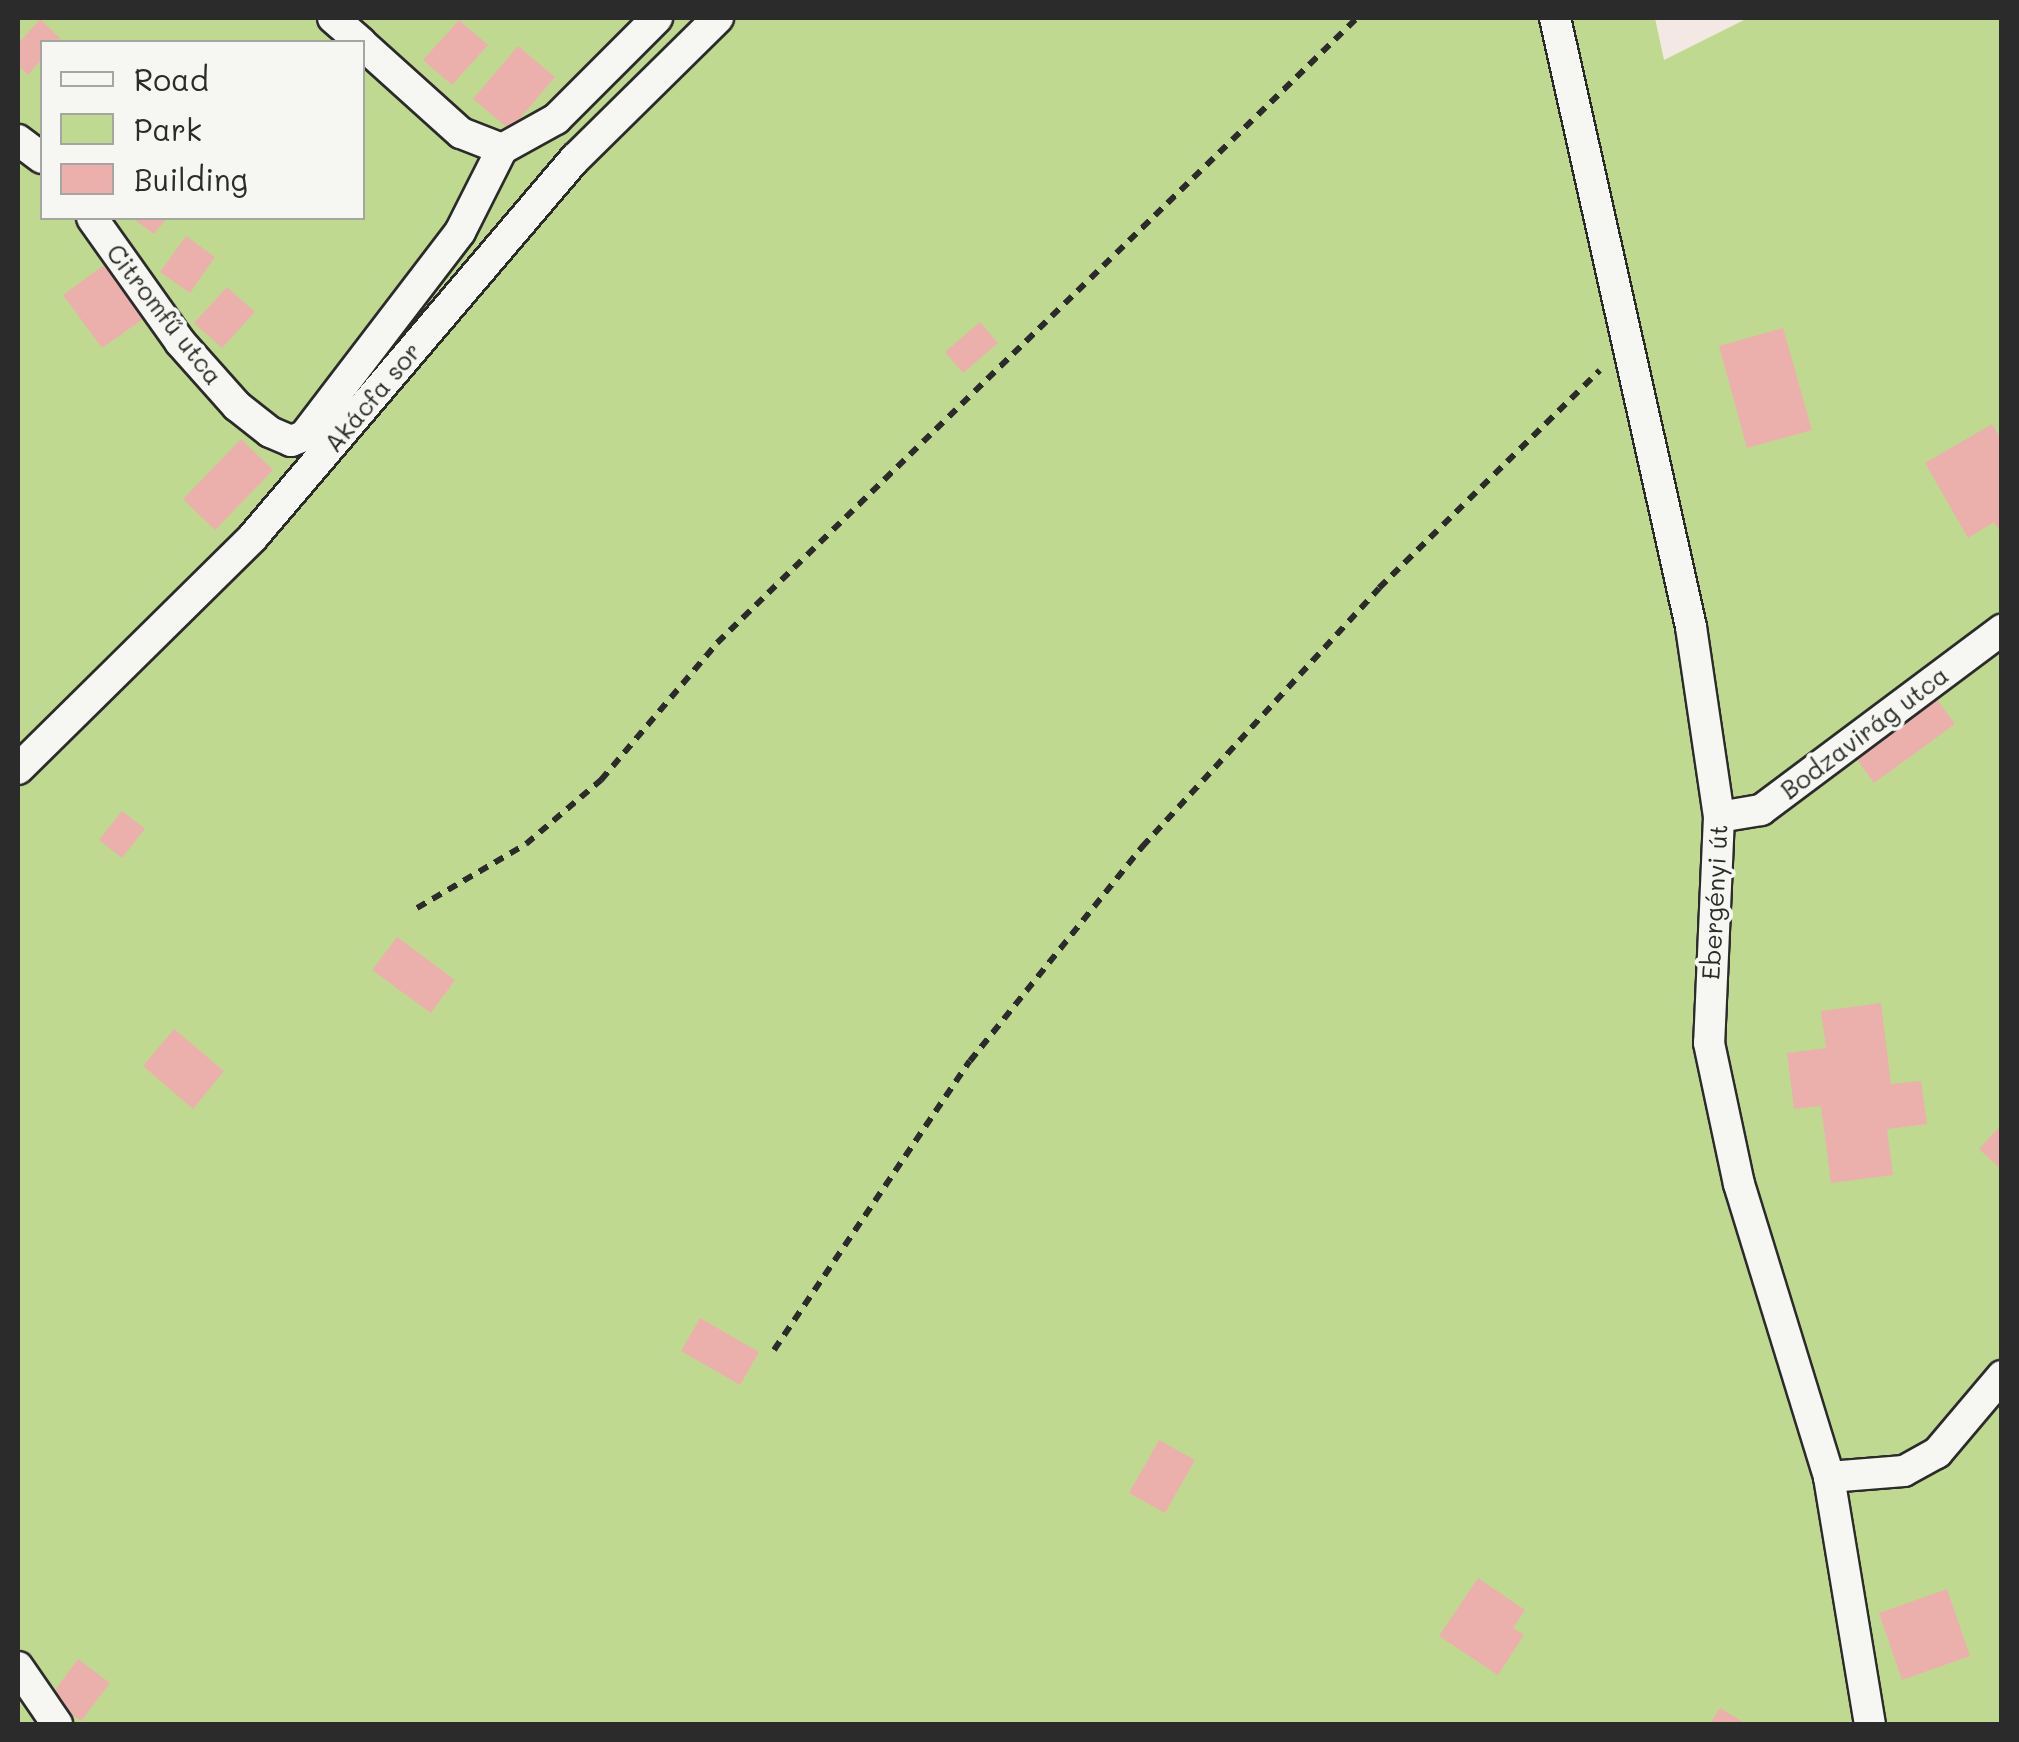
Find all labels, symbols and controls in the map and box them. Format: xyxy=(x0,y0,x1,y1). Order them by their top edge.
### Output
legend xyxy=(40,40,365,220)
text: Road xyxy=(134,59,209,99)
text: Park xyxy=(134,109,202,149)
text: Building xyxy=(134,159,248,199)
street label: Citromfű utca xyxy=(101,238,229,390)
street label: Akácfa sor xyxy=(318,336,426,458)
street label: Bodzavirág utca xyxy=(1774,659,1954,805)
street label: Ebergényi út xyxy=(1695,824,1733,980)

